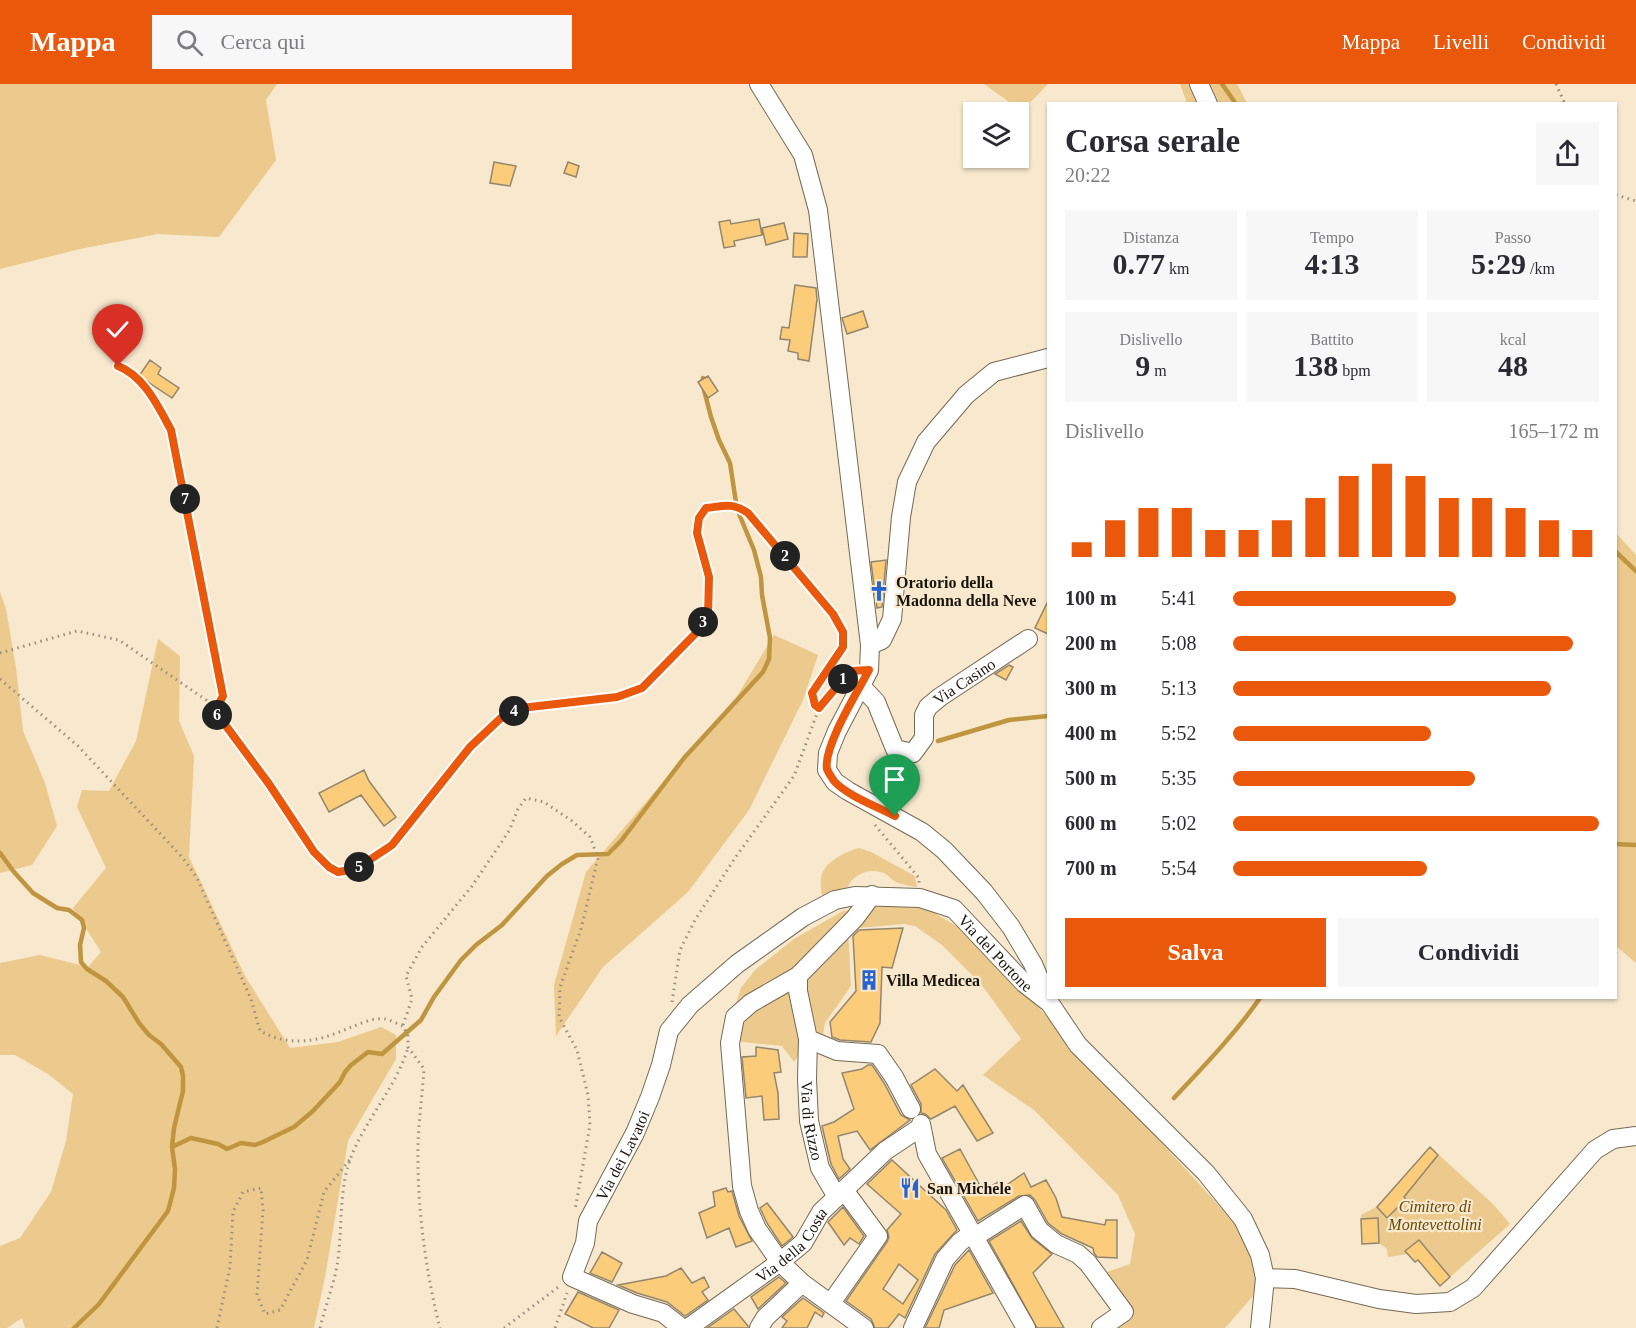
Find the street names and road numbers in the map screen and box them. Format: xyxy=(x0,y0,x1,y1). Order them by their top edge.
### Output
street label: Via Casino xyxy=(930,655,998,708)
street label: Via del Portone xyxy=(955,911,1035,995)
street label: Via di Rizzo xyxy=(798,1081,826,1162)
street label: Via dei Lavatoi xyxy=(593,1108,653,1203)
street label: Via della Costa xyxy=(753,1203,830,1286)

